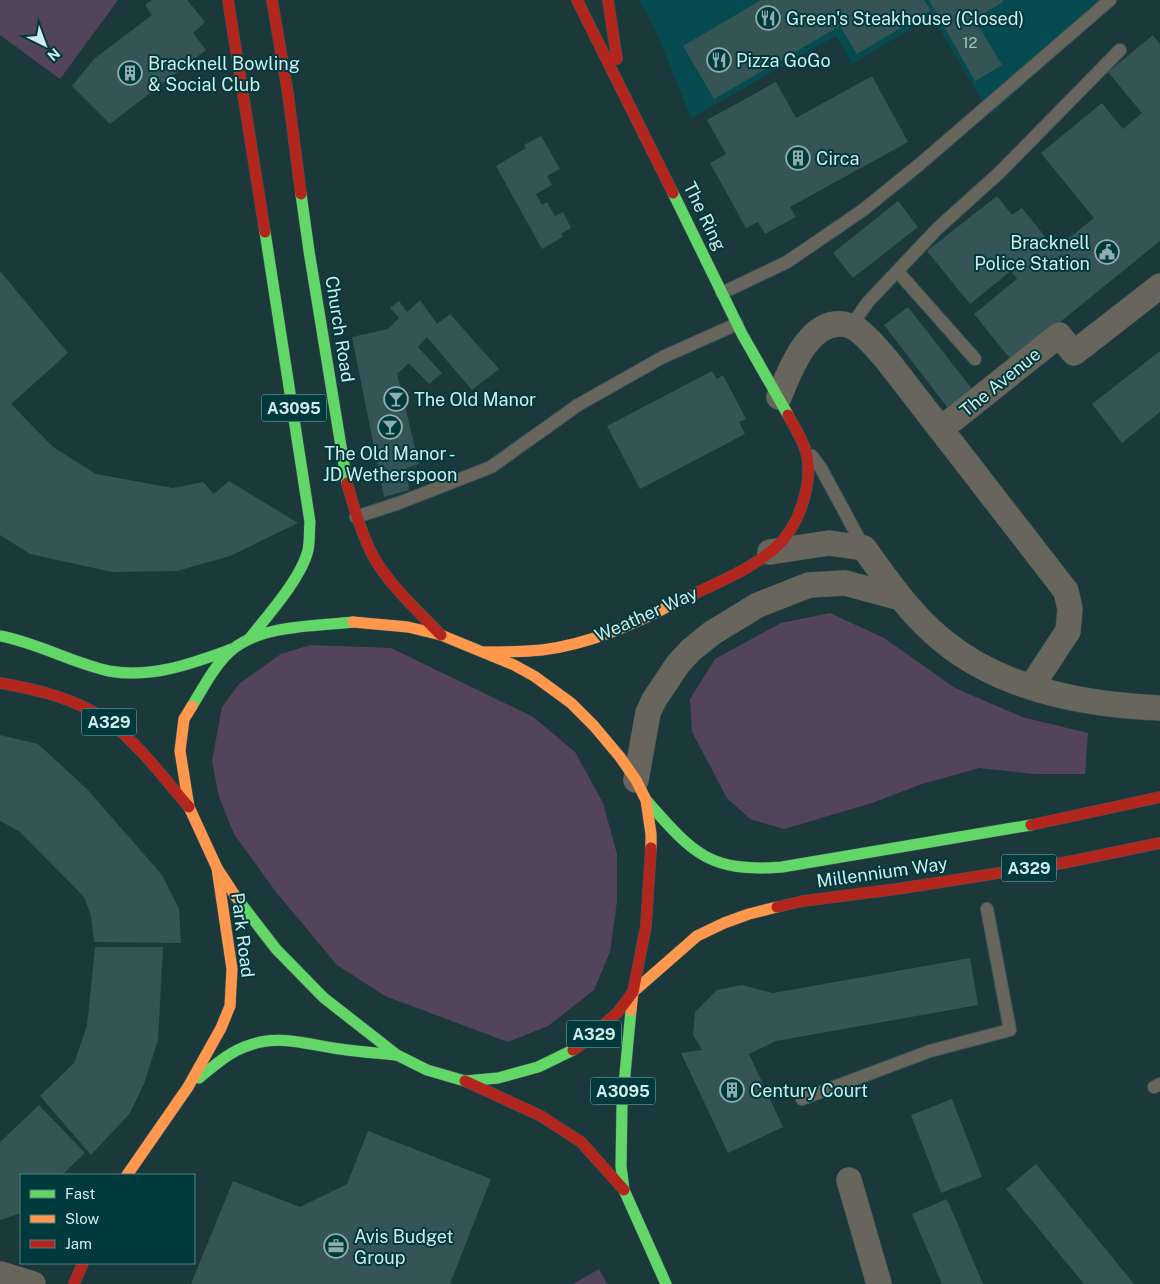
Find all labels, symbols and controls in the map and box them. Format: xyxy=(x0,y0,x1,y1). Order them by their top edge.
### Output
restaurant icon: Green's Steakhouse (Closed) xyxy=(755,5,781,31)
place label: Green's Steakhouse (Closed) xyxy=(786,8,1024,29)
north arrow xyxy=(20,20,70,70)
house number: 12 xyxy=(962,34,978,51)
text: N xyxy=(44,45,63,64)
restaurant icon: Pizza GoGo xyxy=(706,47,732,73)
place label: Pizza GoGo xyxy=(736,50,831,71)
place label: Bracknell Bowling & Social Club xyxy=(148,53,300,95)
building icon: Bracknell Bowling & Social Club xyxy=(117,60,143,86)
building icon: Circa xyxy=(785,145,811,171)
place label: Circa xyxy=(816,148,859,169)
street label: The Ring xyxy=(679,178,731,254)
place label: Bracknell Police Station xyxy=(974,232,1090,274)
public building icon: Bracknell Police Station xyxy=(1094,239,1120,265)
street label: Church Road xyxy=(321,274,359,384)
street label: The Avenue xyxy=(956,343,1044,421)
bar icon: The Old Manor xyxy=(383,386,409,412)
place label: The Old Manor xyxy=(414,389,536,410)
road number: A3095 xyxy=(262,394,326,422)
bar icon: The Old Manor - JD Wetherspoon xyxy=(377,414,403,440)
place label: The Old Manor - JD Wetherspoon xyxy=(323,443,457,485)
street label: Weather Way xyxy=(591,582,701,646)
road number: A329 xyxy=(82,709,136,736)
street label: Millennium Way xyxy=(815,852,949,892)
road number: A329 xyxy=(1002,854,1056,881)
street label: Park Road xyxy=(227,891,259,979)
road number: A329 xyxy=(566,1021,622,1048)
building icon: Century Court xyxy=(719,1077,745,1103)
road number: A3095 xyxy=(590,1078,656,1104)
place label: Century Court xyxy=(750,1080,868,1101)
legend xyxy=(20,1174,195,1264)
text: Fast xyxy=(65,1185,95,1202)
text: Slow xyxy=(65,1210,100,1227)
place label: Avis Budget Group xyxy=(354,1226,454,1268)
office icon: Avis Budget Group xyxy=(323,1233,349,1259)
text: Jam xyxy=(65,1235,92,1252)

